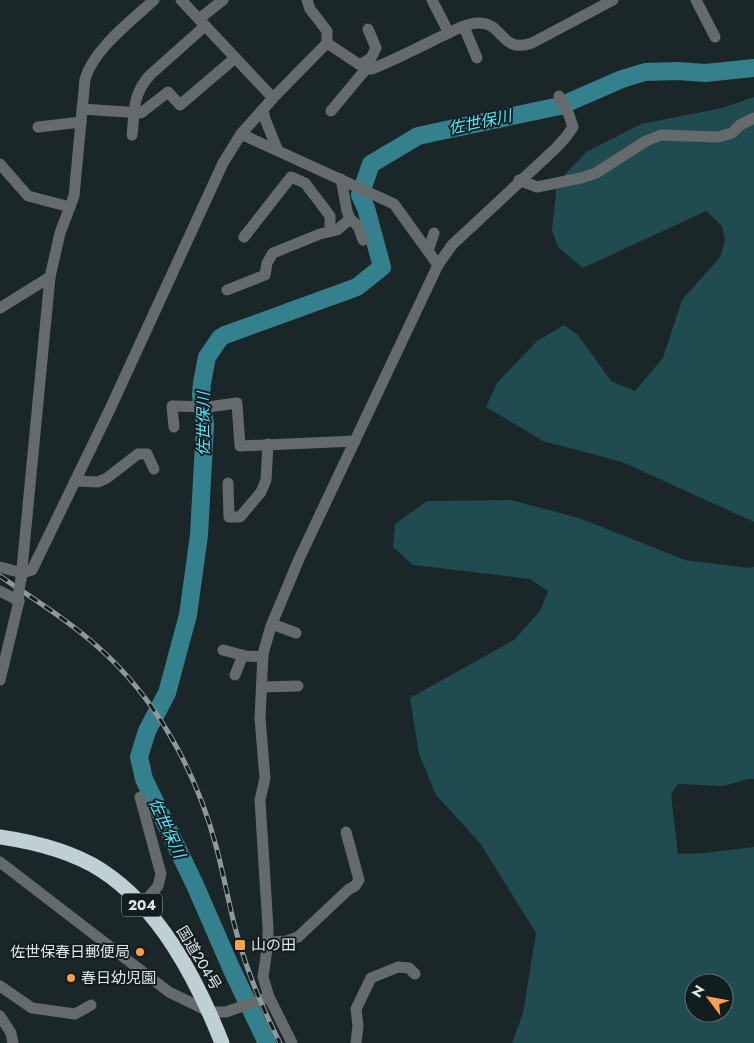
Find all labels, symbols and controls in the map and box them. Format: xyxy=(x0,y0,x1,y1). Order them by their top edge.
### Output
water label: 佐世保川 xyxy=(446,104,516,140)
water label: 佐世保川 xyxy=(192,390,215,456)
water label: 佐世保川 xyxy=(143,794,192,864)
road number: 204 xyxy=(122,894,162,916)
street label: 国道204号 xyxy=(171,922,227,994)
place label: 山の田 xyxy=(251,934,296,956)
marker: 山の田 xyxy=(233,938,247,952)
place label: 佐世保春日郵便局 xyxy=(10,941,130,963)
marker: 佐世保春日郵便局 xyxy=(134,946,146,958)
place label: 春日幼児園 xyxy=(81,967,156,989)
marker: 春日幼児園 xyxy=(65,972,77,984)
north arrow xyxy=(684,973,734,1023)
text: N xyxy=(687,981,709,1001)

